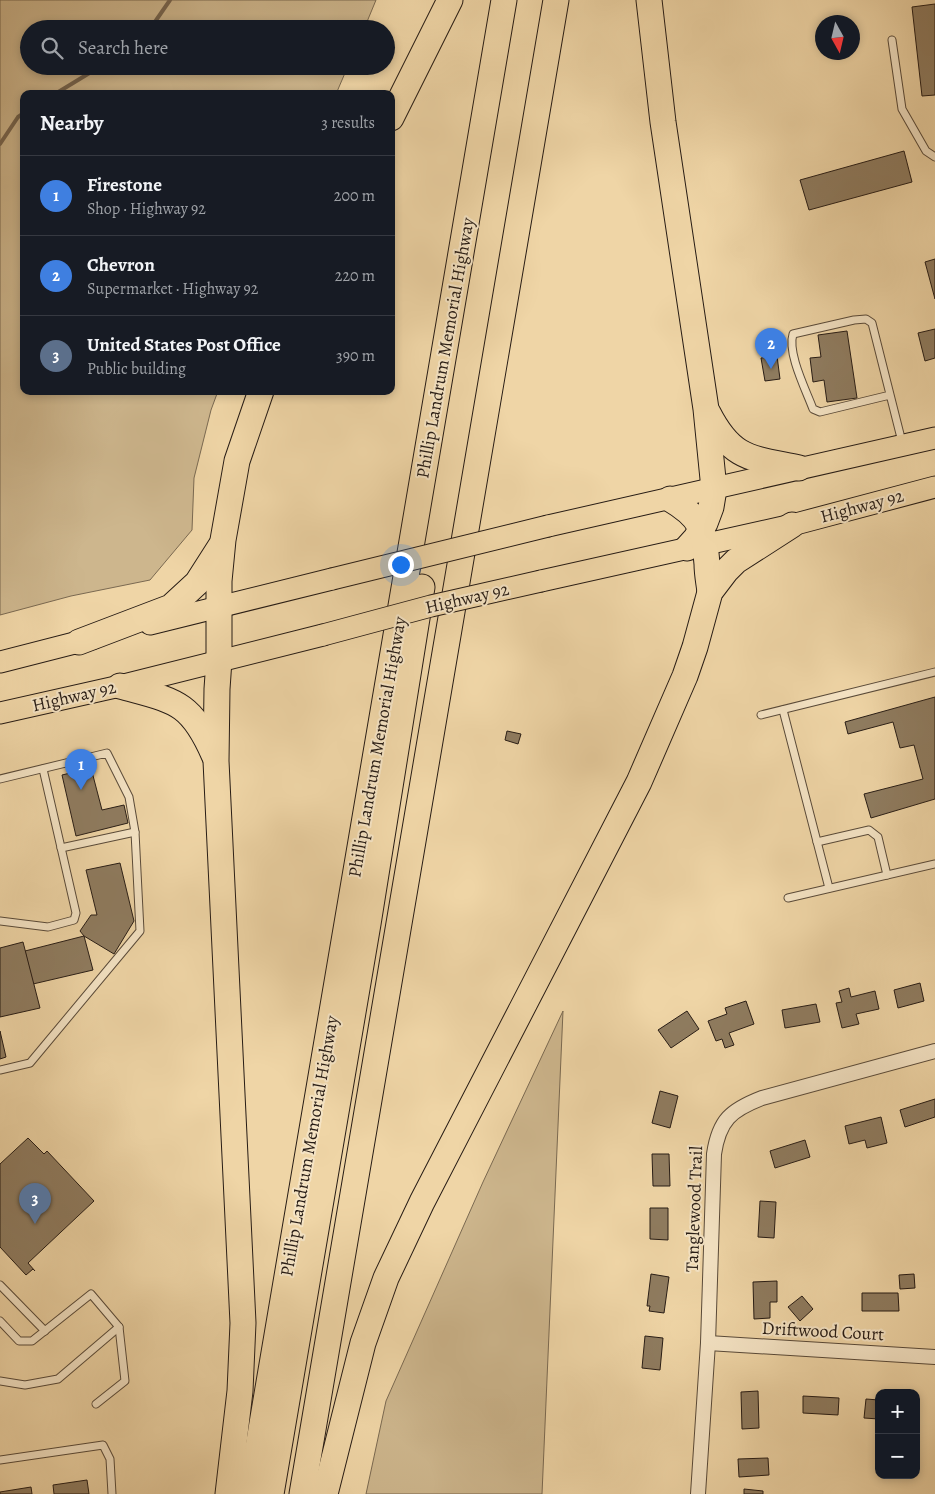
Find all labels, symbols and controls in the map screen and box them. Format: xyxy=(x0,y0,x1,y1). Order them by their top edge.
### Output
north arrow xyxy=(815,15,860,60)
search box xyxy=(20,20,395,75)
icon: search xyxy=(38,34,66,62)
text: Search here xyxy=(78,35,168,61)
text: Nearby xyxy=(40,109,103,137)
text: 3 results xyxy=(321,112,375,134)
text: Firestone xyxy=(87,172,162,198)
text: 1 xyxy=(53,185,59,207)
text: 200 m xyxy=(334,185,375,207)
text: Shop · Highway 92 xyxy=(87,198,206,220)
street label: Phillip Landrum Memorial Highway xyxy=(410,215,480,480)
text: Chevron xyxy=(87,252,155,278)
text: 2 xyxy=(52,265,60,287)
text: 220 m xyxy=(335,265,375,287)
text: Supermarket · Highway 92 xyxy=(87,278,258,300)
pin: 2 xyxy=(755,328,787,369)
text: United States Post Office xyxy=(87,332,281,358)
text: 3 xyxy=(53,345,59,367)
text: 390 m xyxy=(336,345,375,367)
text: Public building xyxy=(87,358,186,380)
street label: Highway 92 xyxy=(818,483,907,529)
your location xyxy=(388,552,414,578)
street label: Highway 92 xyxy=(423,577,512,619)
street label: Phillip Landrum Memorial Highway xyxy=(342,614,412,879)
street label: Highway 92 xyxy=(30,675,119,717)
pin: 1 xyxy=(65,749,97,790)
street label: Phillip Landrum Memorial Highway xyxy=(274,1013,344,1278)
street label: Tanglewood Trail xyxy=(680,1145,708,1272)
pin: 3 xyxy=(19,1183,51,1224)
street label: Driftwood Court xyxy=(761,1316,885,1346)
map controls xyxy=(875,1389,920,1479)
button: + xyxy=(875,1389,920,1434)
button: − xyxy=(875,1434,920,1479)

